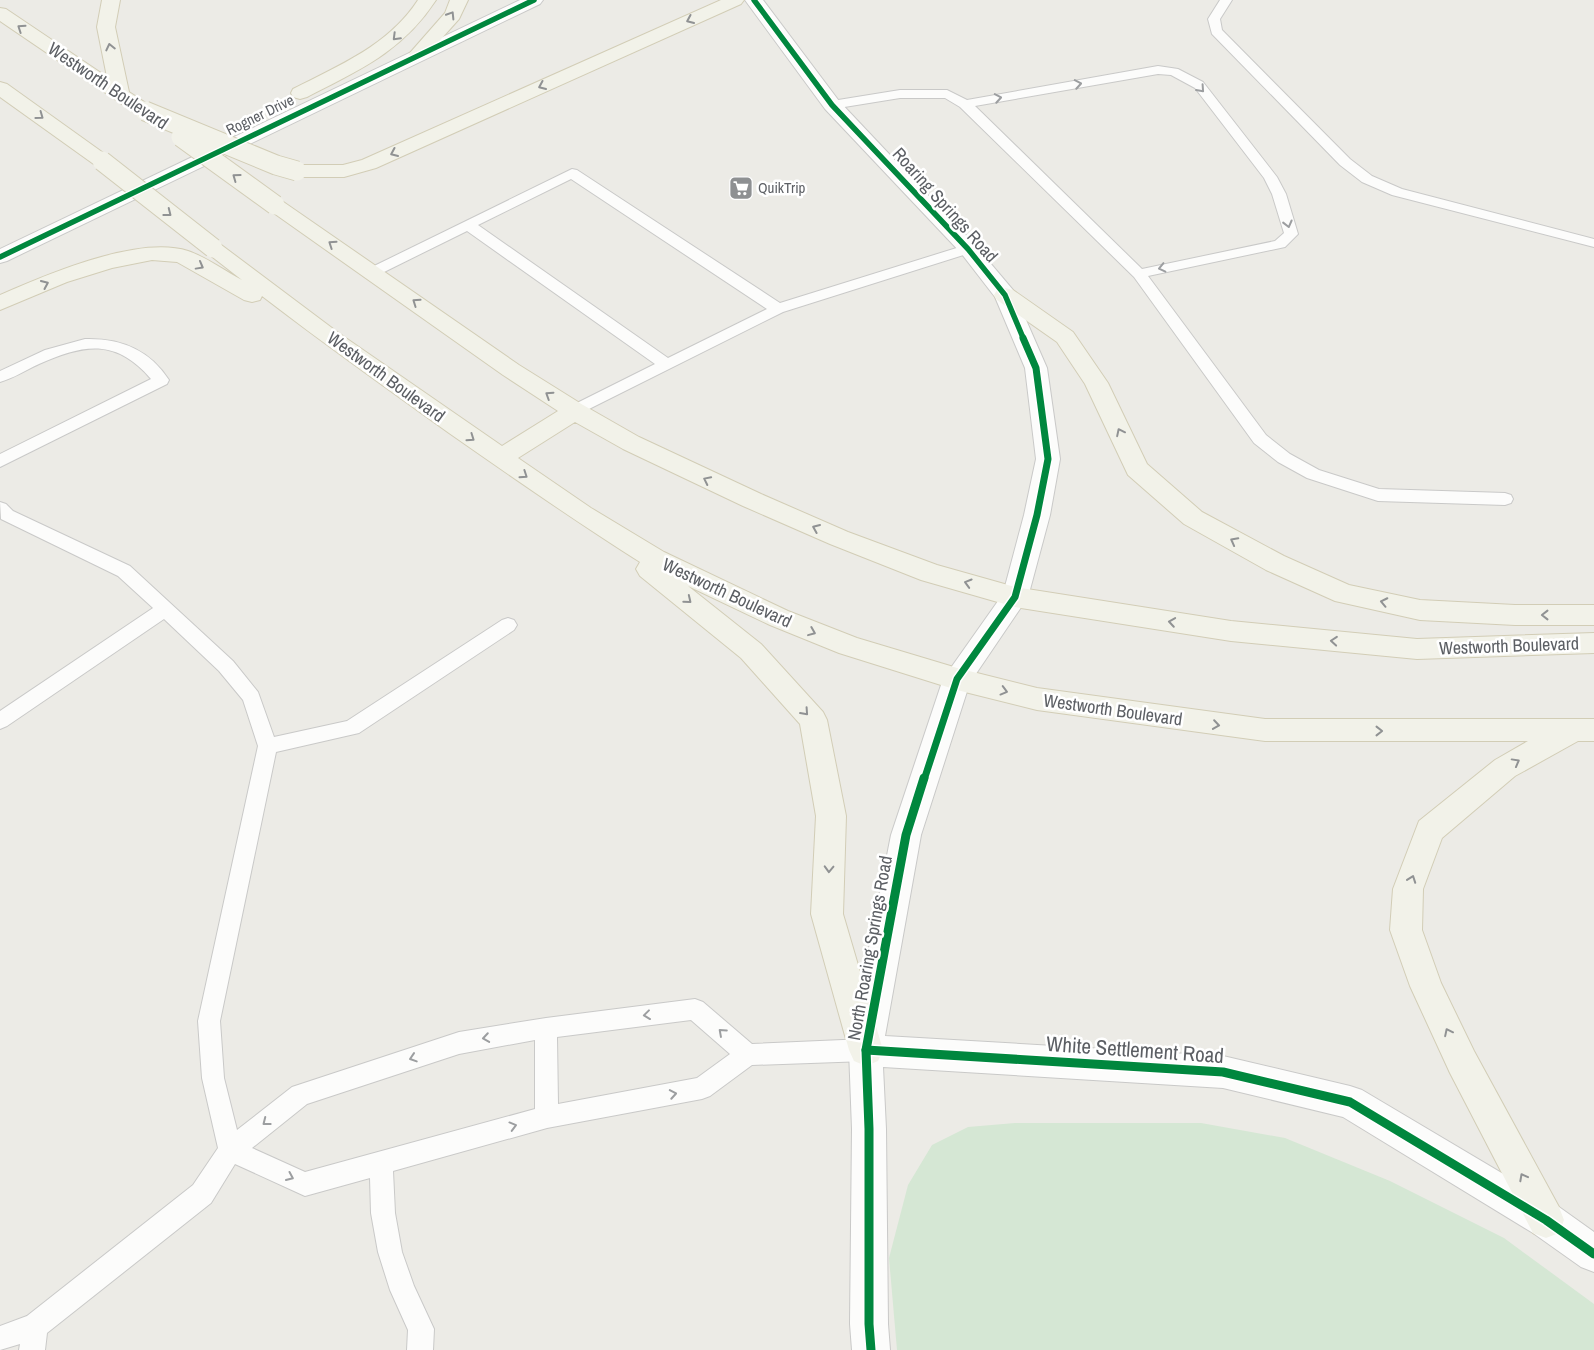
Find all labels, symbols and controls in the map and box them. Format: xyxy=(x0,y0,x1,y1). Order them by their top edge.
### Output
one-way arrow xyxy=(445,11,455,20)
one-way arrow xyxy=(686,13,695,24)
one-way arrow xyxy=(18,24,27,34)
one-way arrow xyxy=(392,31,401,40)
street label: Westworth Boulevard xyxy=(43,36,173,135)
one-way arrow xyxy=(105,42,116,51)
one-way arrow xyxy=(1074,79,1083,89)
one-way arrow xyxy=(538,80,547,91)
one-way arrow xyxy=(1195,83,1204,92)
street label: Rogner Drive xyxy=(222,89,297,140)
one-way arrow xyxy=(993,93,1002,103)
one-way arrow xyxy=(34,110,43,120)
street label: Roaring Springs Road xyxy=(887,142,1004,268)
one-way arrow xyxy=(390,146,399,157)
one-way arrow xyxy=(232,174,242,183)
supermarket icon: QuikTrip xyxy=(728,175,754,201)
place label: QuikTrip xyxy=(758,177,806,198)
one-way arrow xyxy=(162,207,172,216)
one-way arrow xyxy=(1282,219,1293,228)
one-way arrow xyxy=(329,241,338,250)
one-way arrow xyxy=(195,260,204,270)
one-way arrow xyxy=(1158,262,1167,273)
one-way arrow xyxy=(40,279,49,290)
one-way arrow xyxy=(412,299,422,308)
street label: Westworth Boulevard xyxy=(322,325,450,428)
one-way arrow xyxy=(546,392,555,401)
one-way arrow xyxy=(1115,428,1126,437)
one-way arrow xyxy=(465,432,475,441)
one-way arrow xyxy=(519,469,528,478)
one-way arrow xyxy=(704,476,713,486)
one-way arrow xyxy=(812,523,820,533)
one-way arrow xyxy=(1231,537,1240,547)
street label: Westworth Boulevard xyxy=(658,552,796,633)
one-way arrow xyxy=(964,579,973,589)
one-way arrow xyxy=(682,594,691,602)
one-way arrow xyxy=(1379,598,1388,608)
one-way arrow xyxy=(1541,610,1549,620)
one-way arrow xyxy=(1168,617,1177,627)
one-way arrow xyxy=(807,625,816,636)
street label: Westworth Boulevard xyxy=(1439,631,1579,660)
one-way arrow xyxy=(1329,636,1337,647)
one-way arrow xyxy=(1000,685,1009,696)
street label: Westworth Boulevard xyxy=(1042,687,1184,732)
one-way arrow xyxy=(799,706,808,715)
one-way arrow xyxy=(1213,719,1221,730)
one-way arrow xyxy=(1375,725,1383,736)
one-way arrow xyxy=(1511,758,1520,768)
street label: North Roaring Springs Road xyxy=(841,854,898,1042)
one-way arrow xyxy=(823,866,834,874)
one-way arrow xyxy=(1406,875,1416,884)
one-way arrow xyxy=(643,1009,651,1020)
one-way arrow xyxy=(718,1029,727,1038)
street label: White Settlement Road xyxy=(1045,1029,1225,1070)
one-way arrow xyxy=(1444,1029,1454,1038)
one-way arrow xyxy=(482,1033,491,1043)
one-way arrow xyxy=(409,1052,418,1062)
one-way arrow xyxy=(668,1089,677,1099)
one-way arrow xyxy=(263,1117,272,1125)
one-way arrow xyxy=(509,1121,518,1132)
one-way arrow xyxy=(285,1171,294,1181)
one-way arrow xyxy=(1519,1173,1529,1182)

